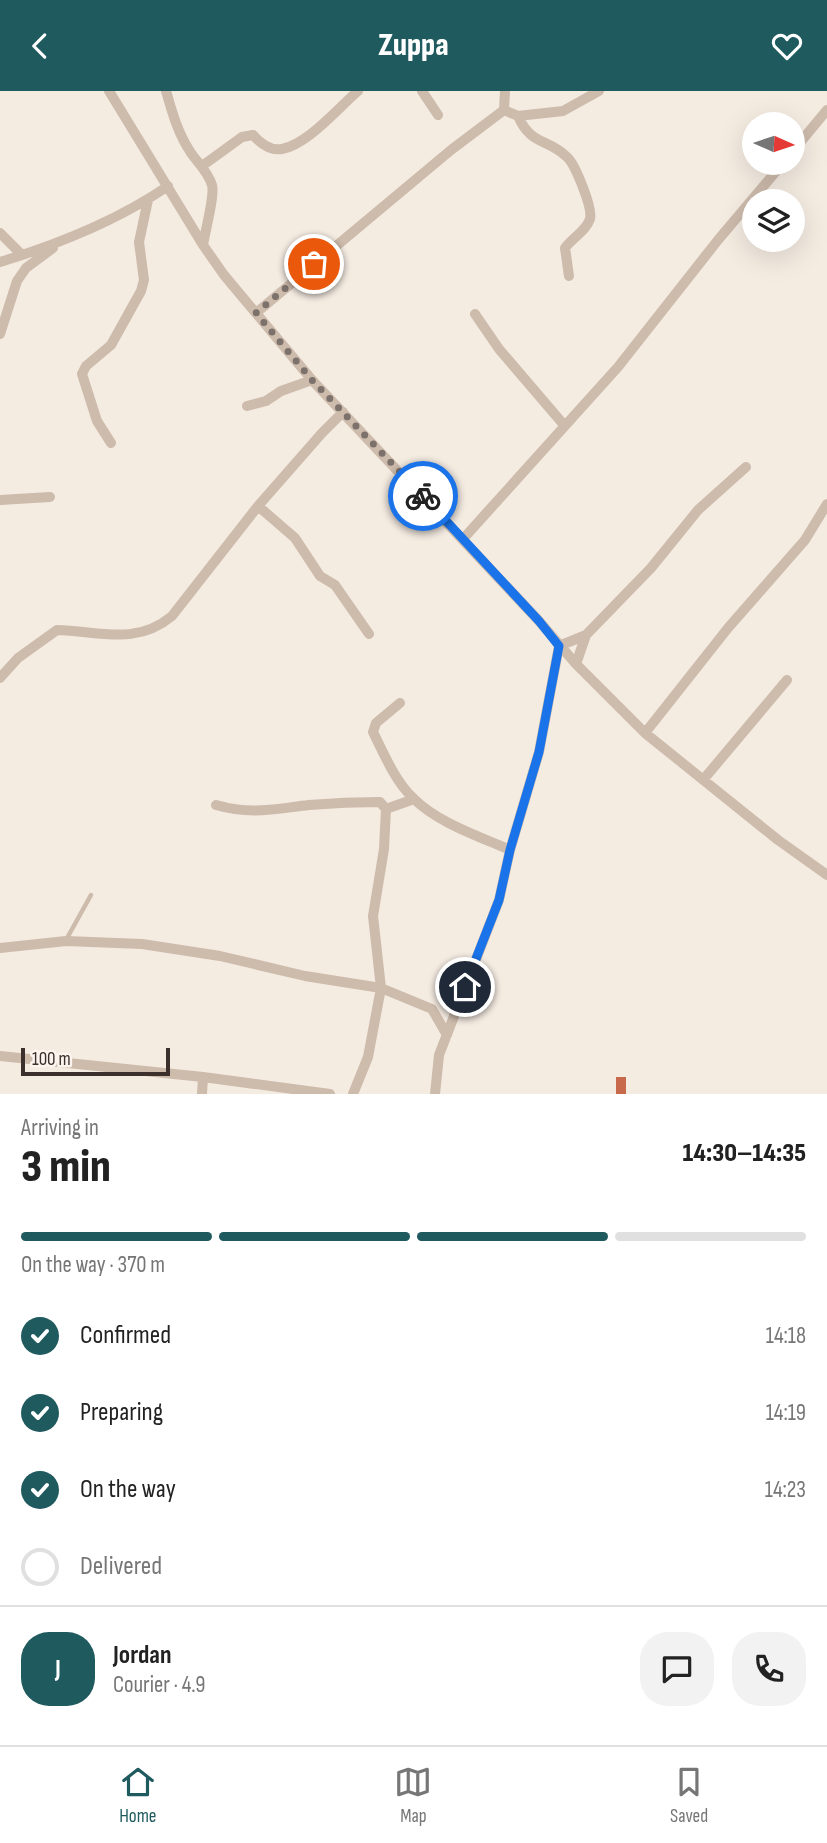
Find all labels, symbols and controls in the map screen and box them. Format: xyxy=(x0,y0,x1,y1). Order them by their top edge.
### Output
text: Zuppa xyxy=(378,26,449,65)
icon: back xyxy=(21,27,59,65)
icon: heart xyxy=(768,27,806,65)
north arrow xyxy=(742,112,805,175)
map controls xyxy=(742,112,805,252)
button: layers xyxy=(742,189,805,252)
pin xyxy=(284,234,344,294)
icon: bag xyxy=(295,245,333,283)
courier xyxy=(388,461,458,531)
icon: bike xyxy=(404,477,442,515)
pin xyxy=(435,957,495,1017)
icon: home xyxy=(446,968,484,1006)
scale bar xyxy=(21,1045,170,1077)
text: 100 m xyxy=(32,1048,71,1071)
text: Arriving in xyxy=(21,1114,99,1142)
text: 14:30–14:35 xyxy=(682,1138,806,1169)
text: 3 min xyxy=(21,1140,111,1195)
text: On the way · 370 m xyxy=(21,1251,165,1279)
icon: check xyxy=(21,1317,59,1355)
text: Confirmed xyxy=(80,1320,171,1351)
text: 14:18 xyxy=(766,1322,806,1350)
icon: check xyxy=(21,1394,59,1432)
text: Preparing xyxy=(80,1397,163,1428)
text: 14:19 xyxy=(766,1399,806,1427)
icon: check xyxy=(21,1471,59,1509)
text: On the way xyxy=(80,1474,176,1505)
text: 14:23 xyxy=(765,1476,806,1504)
text: Delivered xyxy=(80,1551,162,1582)
button: chat xyxy=(640,1632,714,1706)
button: phone xyxy=(732,1632,806,1706)
text: Jordan xyxy=(113,1640,171,1671)
text: J xyxy=(55,1654,61,1685)
text: Courier · 4.9 xyxy=(113,1671,205,1699)
tab: Home xyxy=(119,1763,157,1828)
tab: Map xyxy=(394,1763,432,1828)
tab: Saved xyxy=(670,1763,708,1828)

